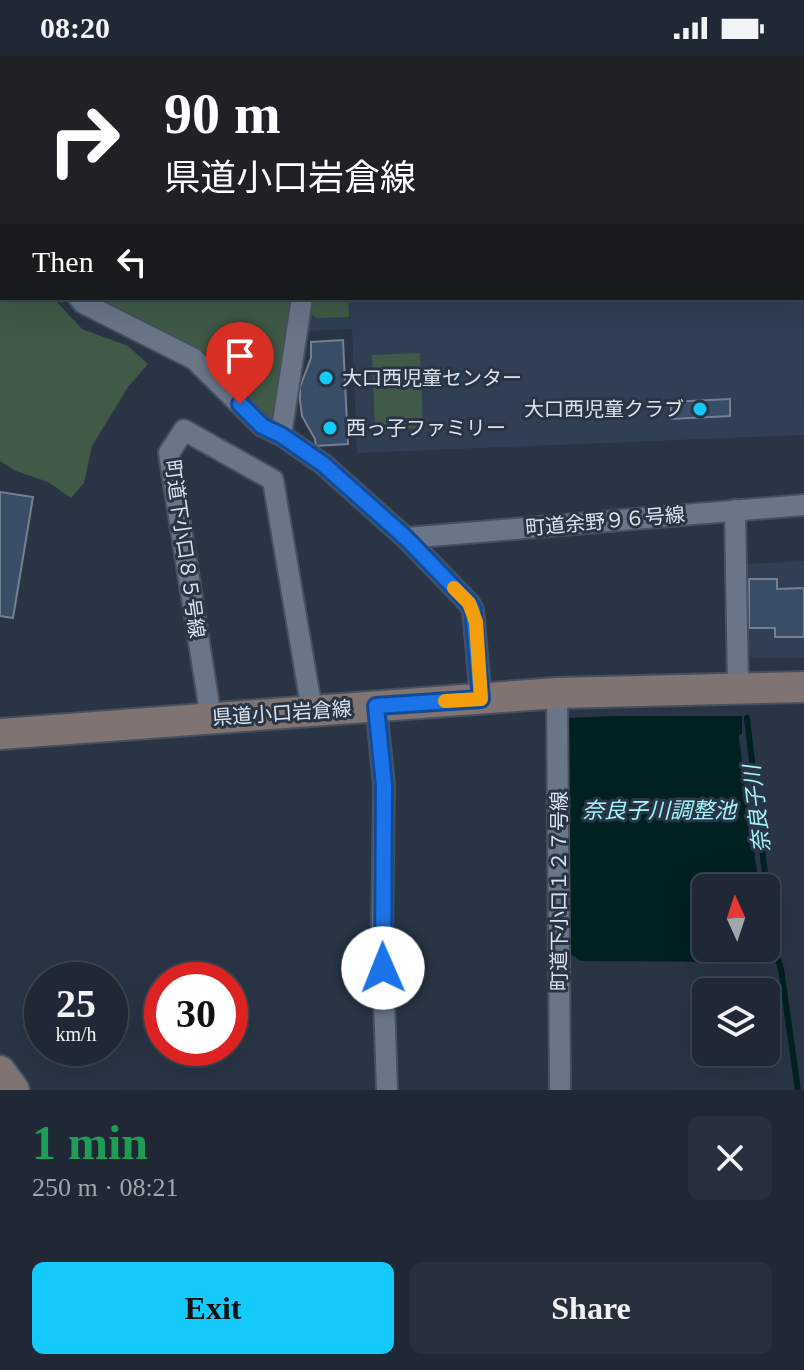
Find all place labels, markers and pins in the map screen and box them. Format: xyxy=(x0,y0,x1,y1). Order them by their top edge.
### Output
pin xyxy=(206,322,274,404)
place label: 大口西児童センター xyxy=(342,367,522,389)
marker: 大口西児童センター xyxy=(317,369,335,387)
place label: 大口西児童クラブ xyxy=(524,398,684,420)
marker: 大口西児童クラブ xyxy=(691,400,709,418)
place label: 西っ子ファミリー xyxy=(346,417,506,439)
marker: 西っ子ファミリー xyxy=(321,419,339,437)

